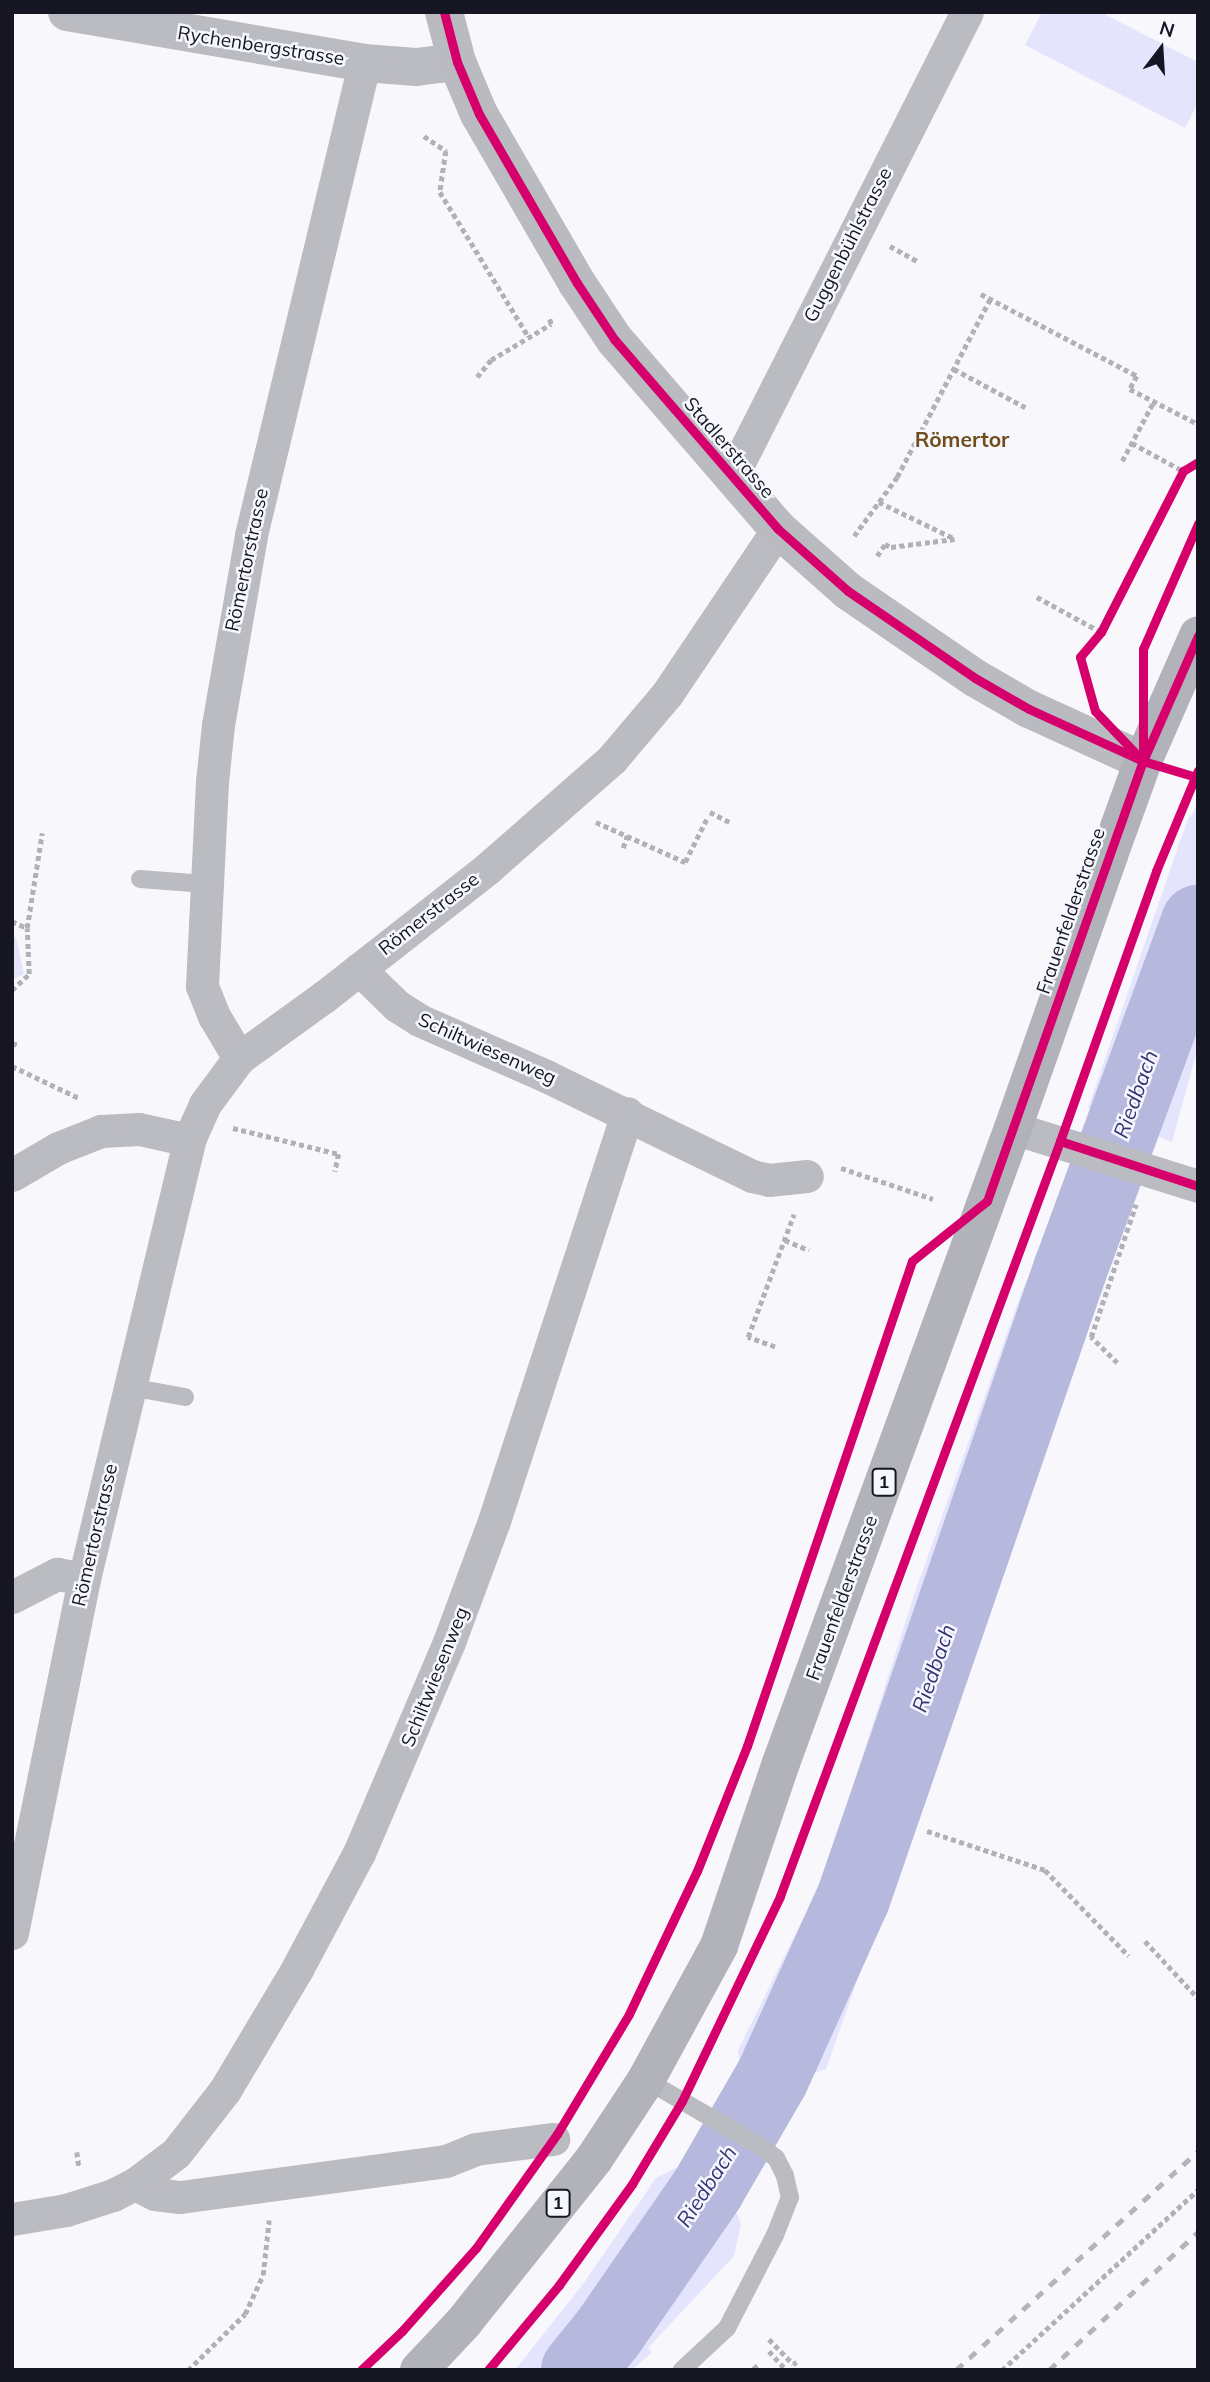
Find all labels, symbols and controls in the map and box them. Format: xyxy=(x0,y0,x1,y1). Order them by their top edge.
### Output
north arrow xyxy=(1126,14,1196,84)
text: N xyxy=(1157,15,1178,42)
street label: Rychenbergstrasse xyxy=(176,22,346,70)
street label: Guggenbühlstrasse xyxy=(799,164,897,326)
street label: Stadlerstrasse xyxy=(679,393,779,503)
district label: Römertor xyxy=(915,426,1009,452)
street label: Römertorstrasse xyxy=(221,486,273,634)
street label: Frauenfelderstrasse xyxy=(1032,825,1110,997)
street label: Römerstrasse xyxy=(374,868,484,960)
street label: Schiltwiesenweg xyxy=(415,1008,559,1090)
water label: Riedbach xyxy=(1108,1047,1162,1141)
street label: Römertorstrasse xyxy=(67,1461,123,1609)
road number: 1 xyxy=(870,1468,898,1497)
street label: Frauenfelderstrasse xyxy=(802,1512,882,1684)
street label: Schiltwiesenweg xyxy=(397,1604,473,1750)
water label: Riedbach xyxy=(906,1621,960,1715)
water label: Riedbach xyxy=(671,2141,741,2231)
road number: 1 xyxy=(544,2188,572,2218)

